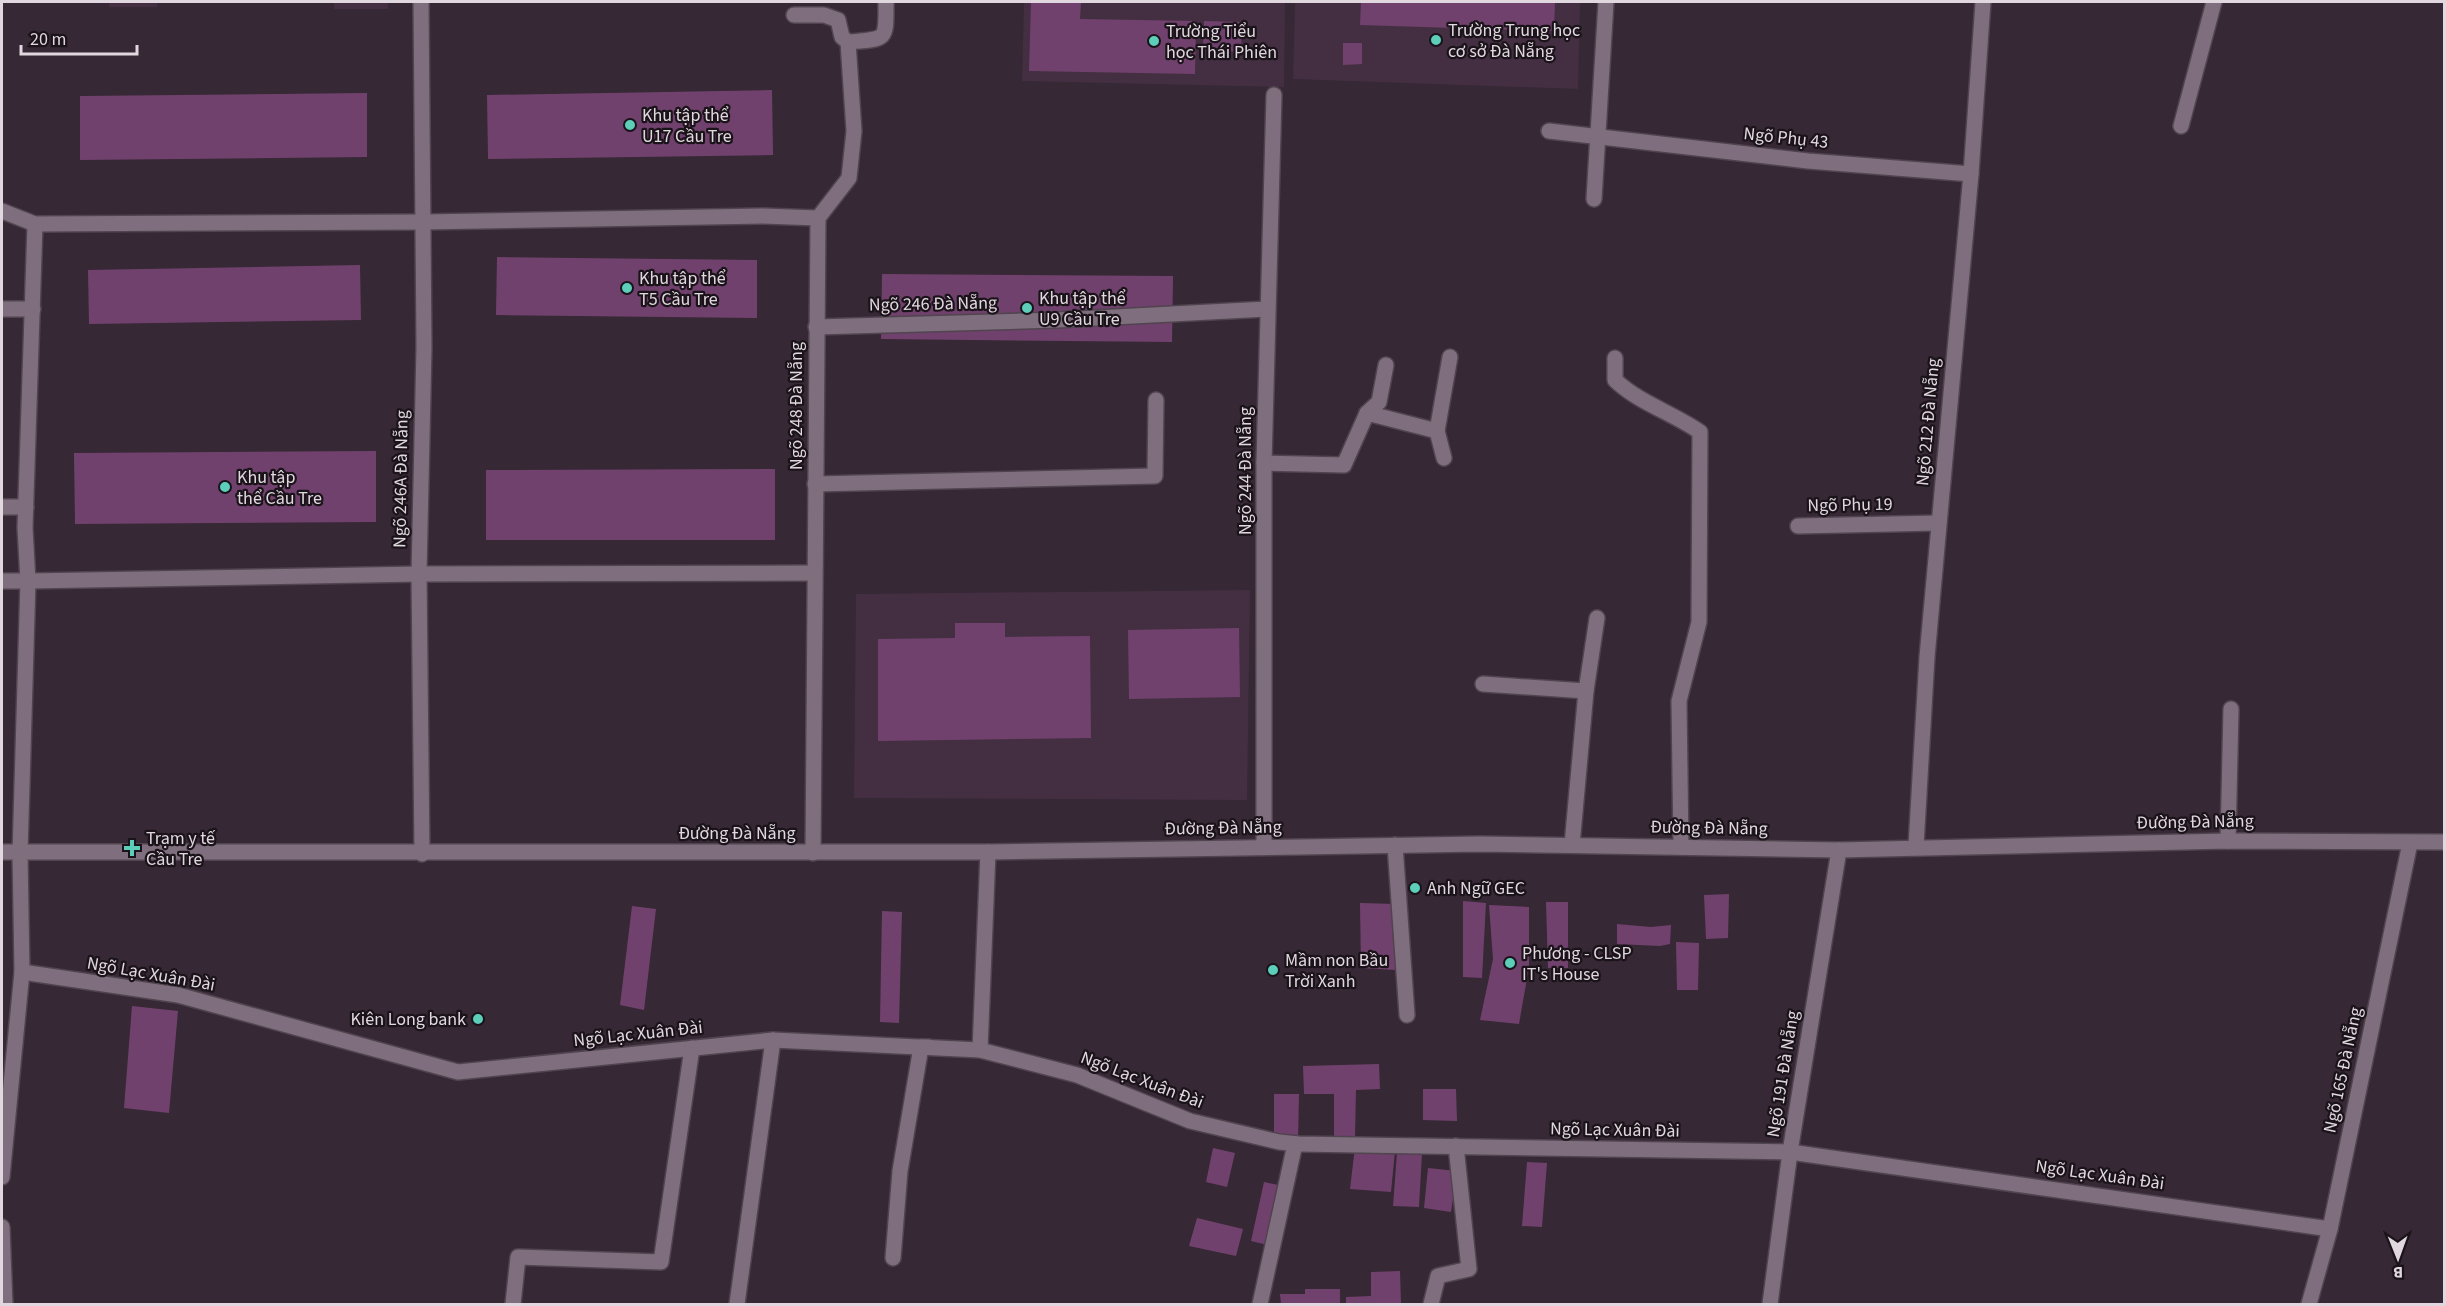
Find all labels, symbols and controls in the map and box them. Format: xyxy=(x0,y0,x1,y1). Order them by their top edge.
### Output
scale bar xyxy=(21,18,136,56)
place label: Trường Trung học cơ sở Đà Nẵng xyxy=(1448,18,1580,64)
place label: Trường Tiểu học Thái Phiên xyxy=(1166,19,1277,65)
text: 20 m xyxy=(30,27,66,52)
marker: Trường Trung học cơ sở Đà Nẵng xyxy=(1429,33,1443,47)
marker: Trường Tiểu học Thái Phiên xyxy=(1147,34,1161,48)
place label: Khu tập thể U17 Cầu Tre xyxy=(642,103,732,149)
marker: Khu tập thể U17 Cầu Tre xyxy=(623,118,637,132)
street label: Ngõ Phụ 43 xyxy=(1742,121,1830,155)
place label: Khu tập thể T5 Cầu Tre xyxy=(639,266,726,312)
marker: Khu tập thể T5 Cầu Tre xyxy=(620,281,634,295)
place label: Khu tập thể U9 Cầu Tre xyxy=(1039,286,1126,332)
street label: Ngõ 246 Đà Nẵng xyxy=(869,290,997,318)
marker: Khu tập thể U9 Cầu Tre xyxy=(1020,301,1034,315)
street label: Ngõ 248 Đà Nẵng xyxy=(784,342,809,470)
street label: Ngõ 212 Đà Nẵng xyxy=(1910,357,1946,487)
street label: Ngõ 244 Đà Nẵng xyxy=(1233,407,1258,535)
street label: Ngõ 246A Đà Nẵng xyxy=(387,410,415,548)
place label: Khu tập thể Cầu Tre xyxy=(237,465,322,511)
marker: Khu tập thể Cầu Tre xyxy=(218,480,232,494)
street label: Ngõ Phụ 19 xyxy=(1807,492,1893,518)
street label: Đường Đà Nẵng xyxy=(2136,808,2254,836)
street label: Đường Đà Nẵng xyxy=(1164,814,1282,842)
street label: Đường Đà Nẵng xyxy=(1650,814,1768,842)
street label: Đường Đà Nẵng xyxy=(678,821,796,846)
place label: Trạm y tế Cầu Tre xyxy=(146,826,216,872)
marker: Trạm y tế Cầu Tre xyxy=(123,839,141,857)
place label: Anh Ngữ GEC xyxy=(1427,876,1525,901)
marker: Anh Ngữ GEC xyxy=(1408,881,1422,895)
place label: Phương - CLSP IT's House xyxy=(1522,941,1632,987)
place label: Mầm non Bầu Trời Xanh xyxy=(1285,948,1388,994)
street label: Ngõ Lạc Xuân Đài xyxy=(85,950,217,998)
marker: Phương - CLSP IT's House xyxy=(1503,956,1517,970)
marker: Mầm non Bầu Trời Xanh xyxy=(1266,963,1280,977)
street label: Ngõ 165 Đà Nẵng xyxy=(2317,1005,2369,1135)
place label: Kiên Long bank xyxy=(350,1007,466,1032)
street label: Ngõ 191 Đà Nẵng xyxy=(1761,1009,1805,1139)
marker: Kiên Long bank xyxy=(471,1012,485,1026)
street label: Ngõ Lạc Xuân Đài xyxy=(572,1015,704,1053)
street label: Ngõ Lạc Xuân Đài xyxy=(1077,1045,1207,1115)
street label: Ngõ Lạc Xuân Đài xyxy=(1550,1116,1680,1144)
street label: Ngõ Lạc Xuân Đài xyxy=(2034,1154,2166,1196)
north arrow xyxy=(2368,1228,2428,1288)
text: B xyxy=(2393,1261,2403,1283)

